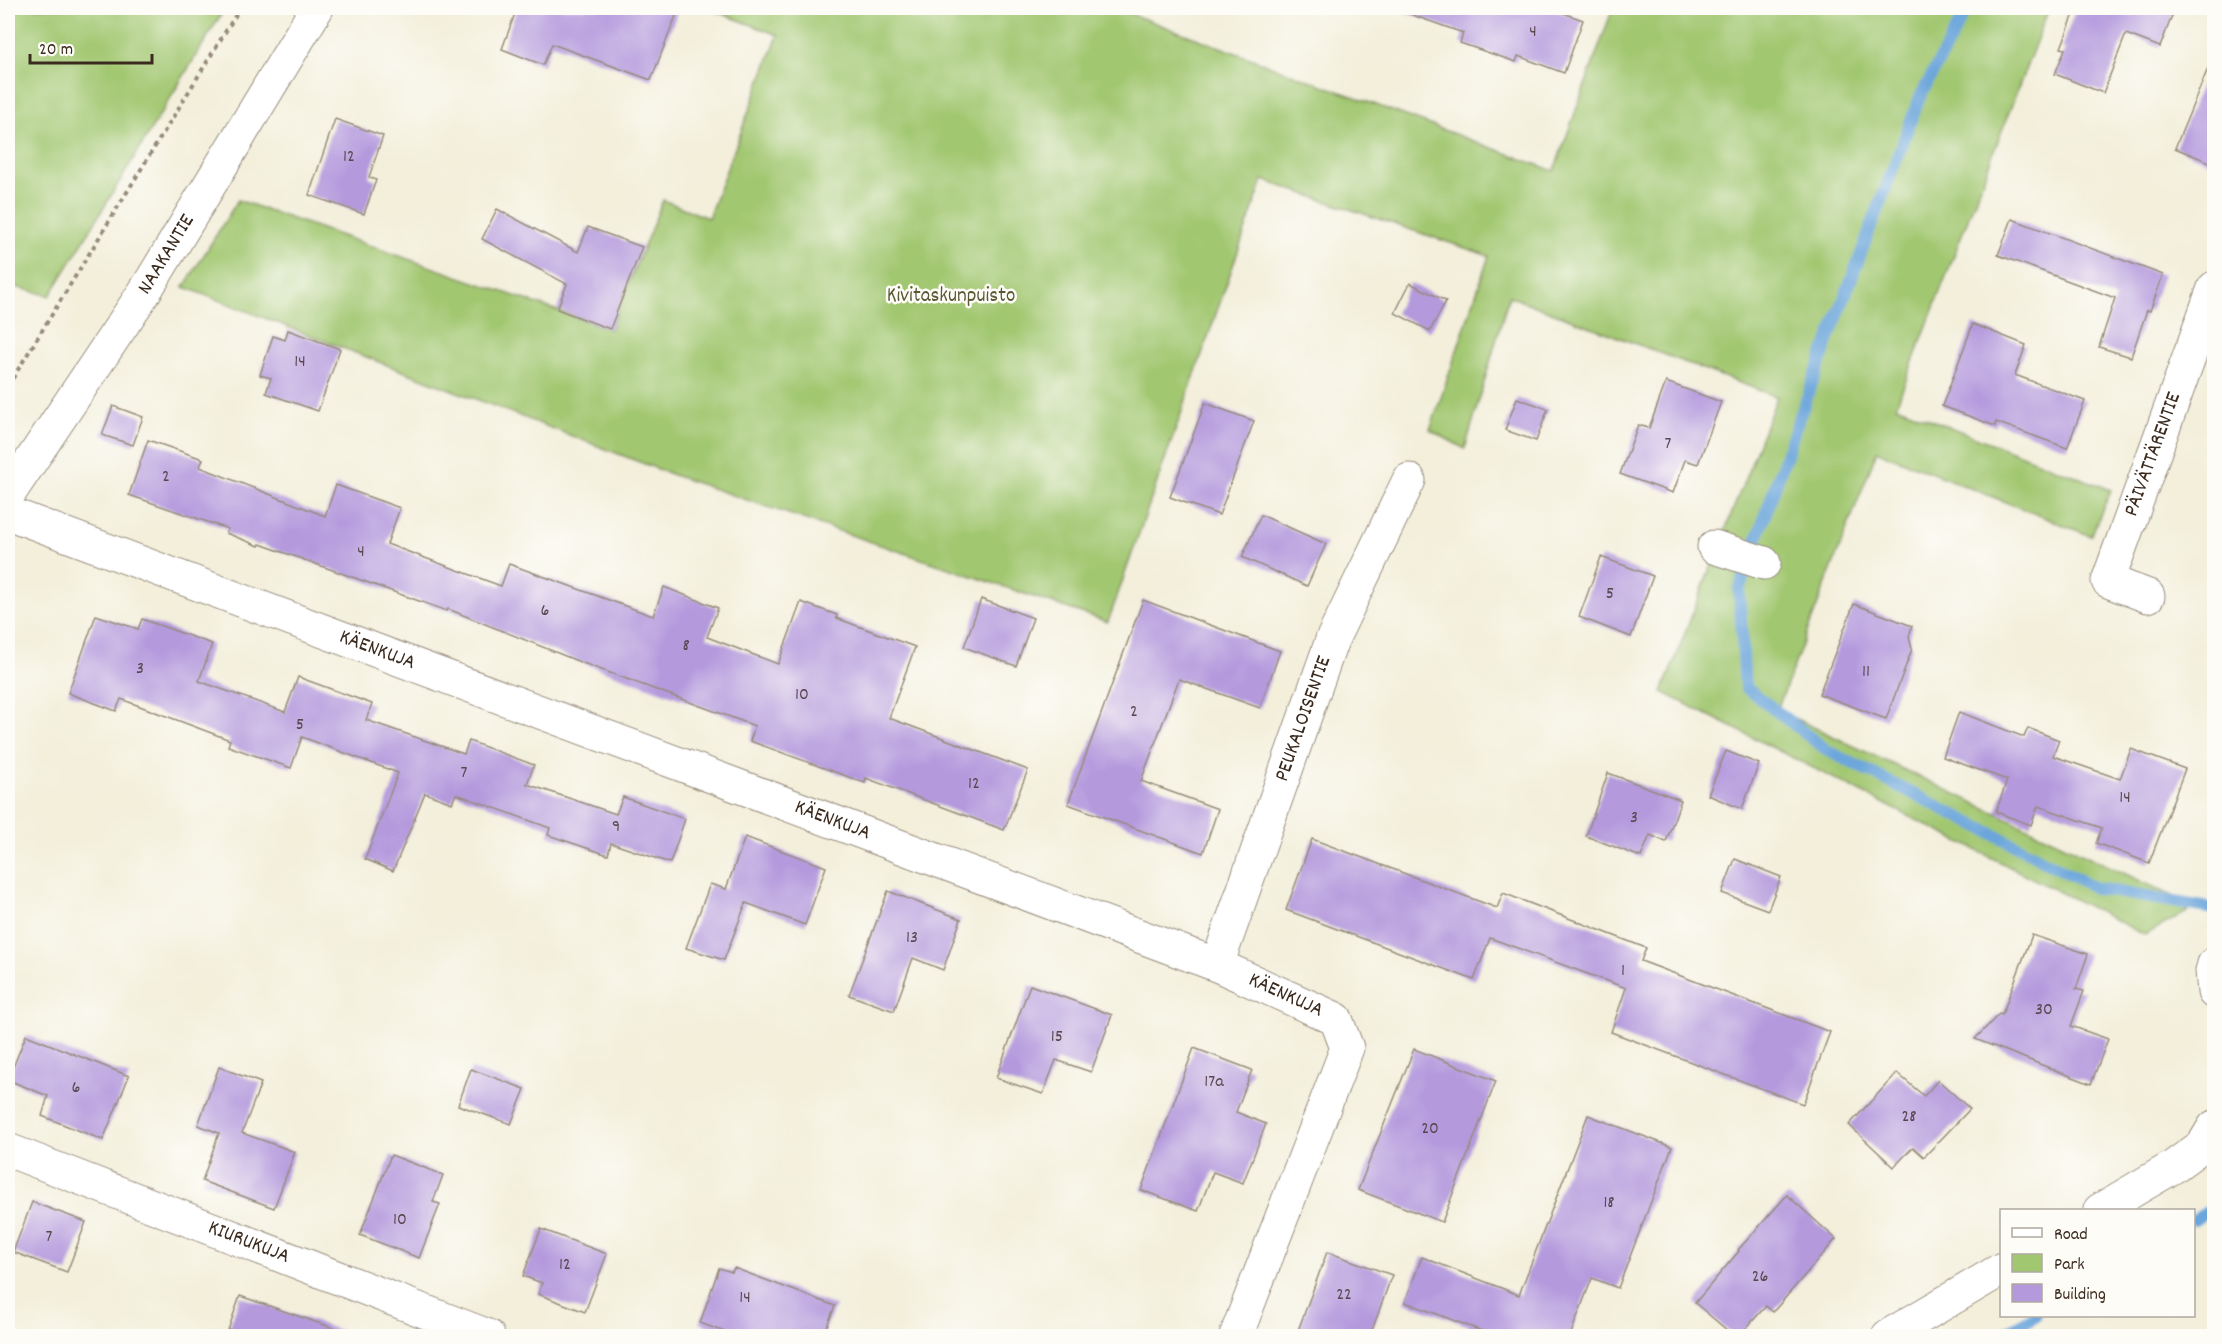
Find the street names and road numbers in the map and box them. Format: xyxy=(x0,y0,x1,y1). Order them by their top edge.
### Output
street label: NAAKANTIE xyxy=(131,209,203,301)
street label: PÄIVÄTTÄRENTIE xyxy=(2117,388,2190,521)
street label: KÄENKUJA xyxy=(335,623,420,679)
street label: PEUKALOISENTIE xyxy=(1268,652,1340,786)
street label: KÄENKUJA xyxy=(790,793,875,849)
street label: KÄENKUJA xyxy=(1243,966,1328,1026)
street label: KIURUKUJA xyxy=(203,1214,294,1273)

